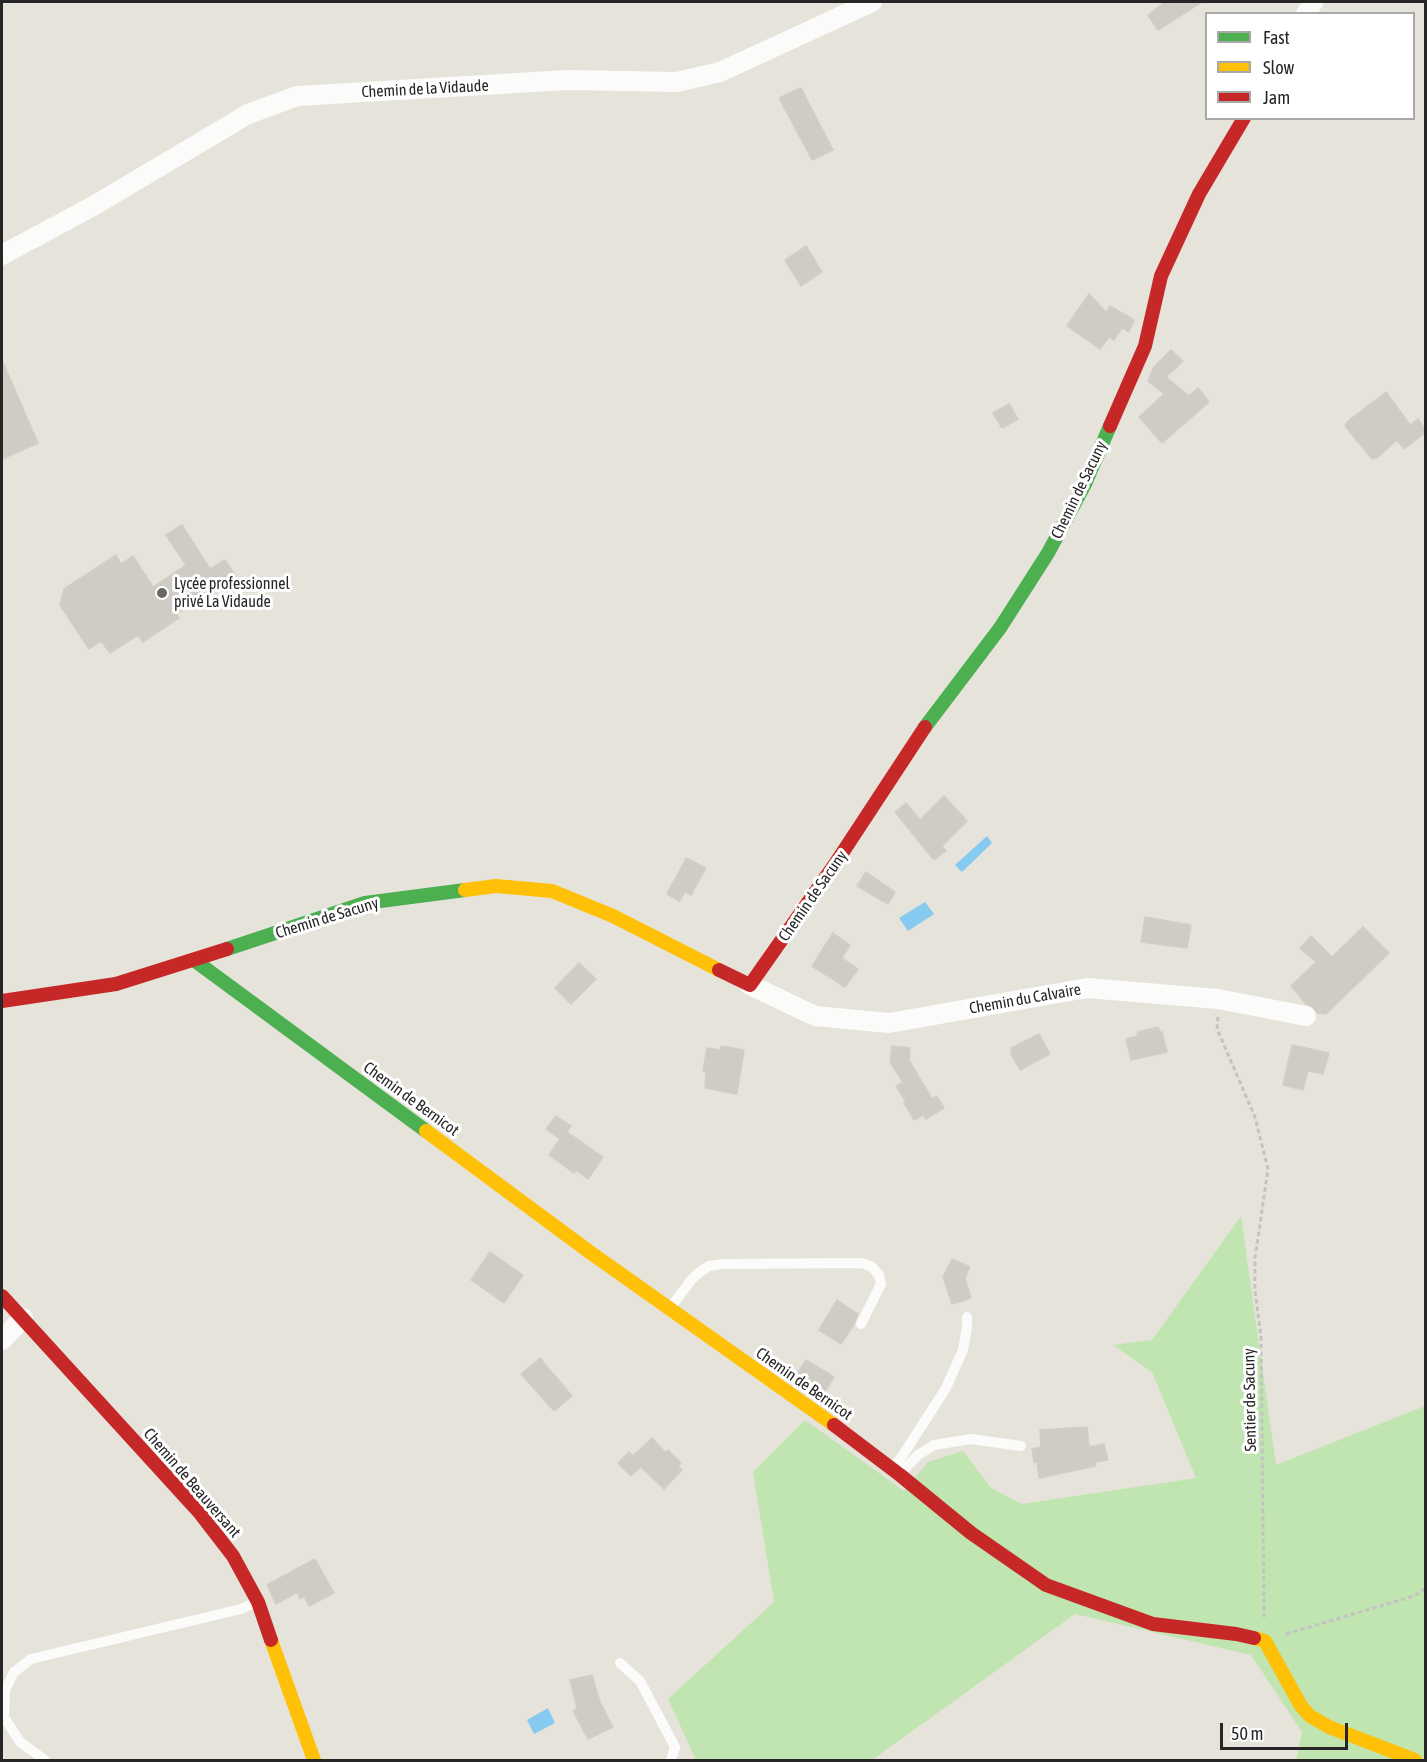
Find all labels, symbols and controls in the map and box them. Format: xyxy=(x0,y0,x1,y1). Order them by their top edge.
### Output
legend xyxy=(1205,12,1415,120)
text: Fast xyxy=(1263,27,1290,48)
text: Slow xyxy=(1263,57,1294,78)
street label: Chemin de la Vidaude xyxy=(361,76,489,102)
text: Jam xyxy=(1263,87,1290,108)
street label: Chemin de Sacuny xyxy=(1047,438,1111,542)
place label: Lycée professionnel privé La Vidaude xyxy=(174,574,290,612)
marker: Lycée professionnel privé La Vidaude xyxy=(155,586,169,600)
street label: Chemin de Sacuny xyxy=(775,847,851,945)
street label: Chemin de Sacuny xyxy=(273,893,381,943)
street label: Chemin du Calvaire xyxy=(968,980,1082,1018)
street label: Chemin de Bernicot xyxy=(359,1058,463,1140)
street label: Chemin de Bernicot xyxy=(752,1344,856,1424)
street label: Sentier de Sacuny xyxy=(1239,1348,1261,1452)
street label: Chemin de Beauversant xyxy=(139,1425,245,1541)
scale bar xyxy=(1223,1711,1350,1749)
text: 50 m xyxy=(1231,1723,1263,1744)

